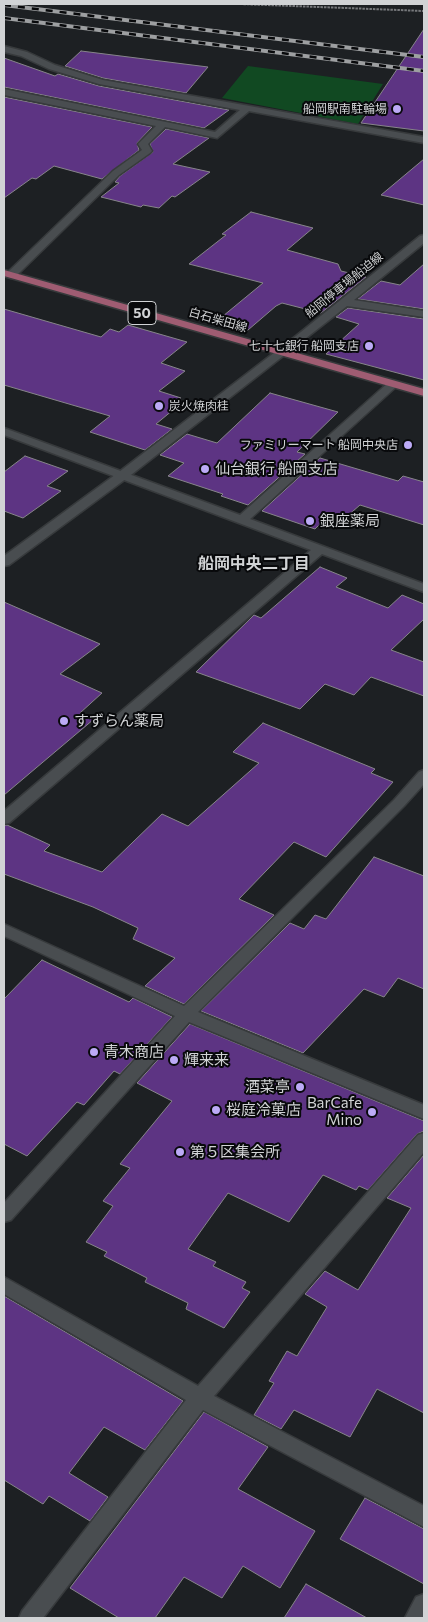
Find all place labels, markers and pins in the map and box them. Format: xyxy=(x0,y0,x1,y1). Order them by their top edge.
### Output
place label: 船岡駅南駐輪場 xyxy=(303,102,387,116)
marker: 船岡駅南駐輪場 xyxy=(391,103,403,115)
place label: 七十七銀行 船岡支店 xyxy=(249,339,359,353)
marker: 七十七銀行 船岡支店 xyxy=(363,340,375,352)
place label: 炭火焼肉桂 xyxy=(169,399,229,413)
marker: 炭火焼肉桂 xyxy=(153,400,165,412)
place label: ファミリーマート 船岡中央店 xyxy=(240,438,398,452)
marker: ファミリーマート 船岡中央店 xyxy=(402,439,414,451)
place label: 仙台銀行 船岡支店 xyxy=(215,460,338,478)
marker: 仙台銀行 船岡支店 xyxy=(199,463,211,475)
place label: 銀座薬局 xyxy=(320,512,380,530)
marker: 銀座薬局 xyxy=(304,515,316,527)
place label: すずらん薬局 xyxy=(74,712,164,730)
marker: すずらん薬局 xyxy=(58,715,70,727)
place label: 青木商店 xyxy=(104,1043,164,1061)
marker: 青木商店 xyxy=(88,1046,100,1058)
place label: 輝来来 xyxy=(184,1051,229,1069)
marker: 輝来来 xyxy=(168,1054,180,1066)
place label: 酒菜亭 xyxy=(245,1078,290,1096)
marker: 酒菜亭 xyxy=(294,1081,306,1093)
place label: BarCafe Mino xyxy=(307,1094,362,1129)
place label: 桜庭冷菓店 xyxy=(226,1101,301,1119)
marker: 桜庭冷菓店 xyxy=(210,1104,222,1116)
marker: BarCafe Mino xyxy=(366,1106,378,1118)
place label: 第５区集会所 xyxy=(190,1143,280,1161)
marker: 第５区集会所 xyxy=(174,1146,186,1158)

